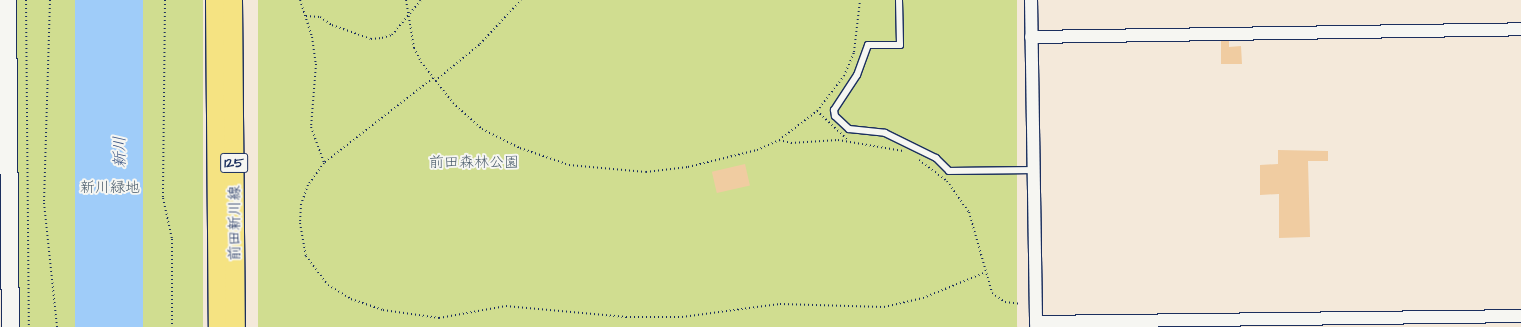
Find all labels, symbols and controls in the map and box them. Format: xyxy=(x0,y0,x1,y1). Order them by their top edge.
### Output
water label: 新川 xyxy=(110,136,130,168)
road number: 125 xyxy=(220,151,248,175)
park label: 前田森林公園 xyxy=(429,154,519,172)
park label: 新川緑地 xyxy=(80,179,140,197)
street label: 前田新川線 xyxy=(226,186,244,260)

